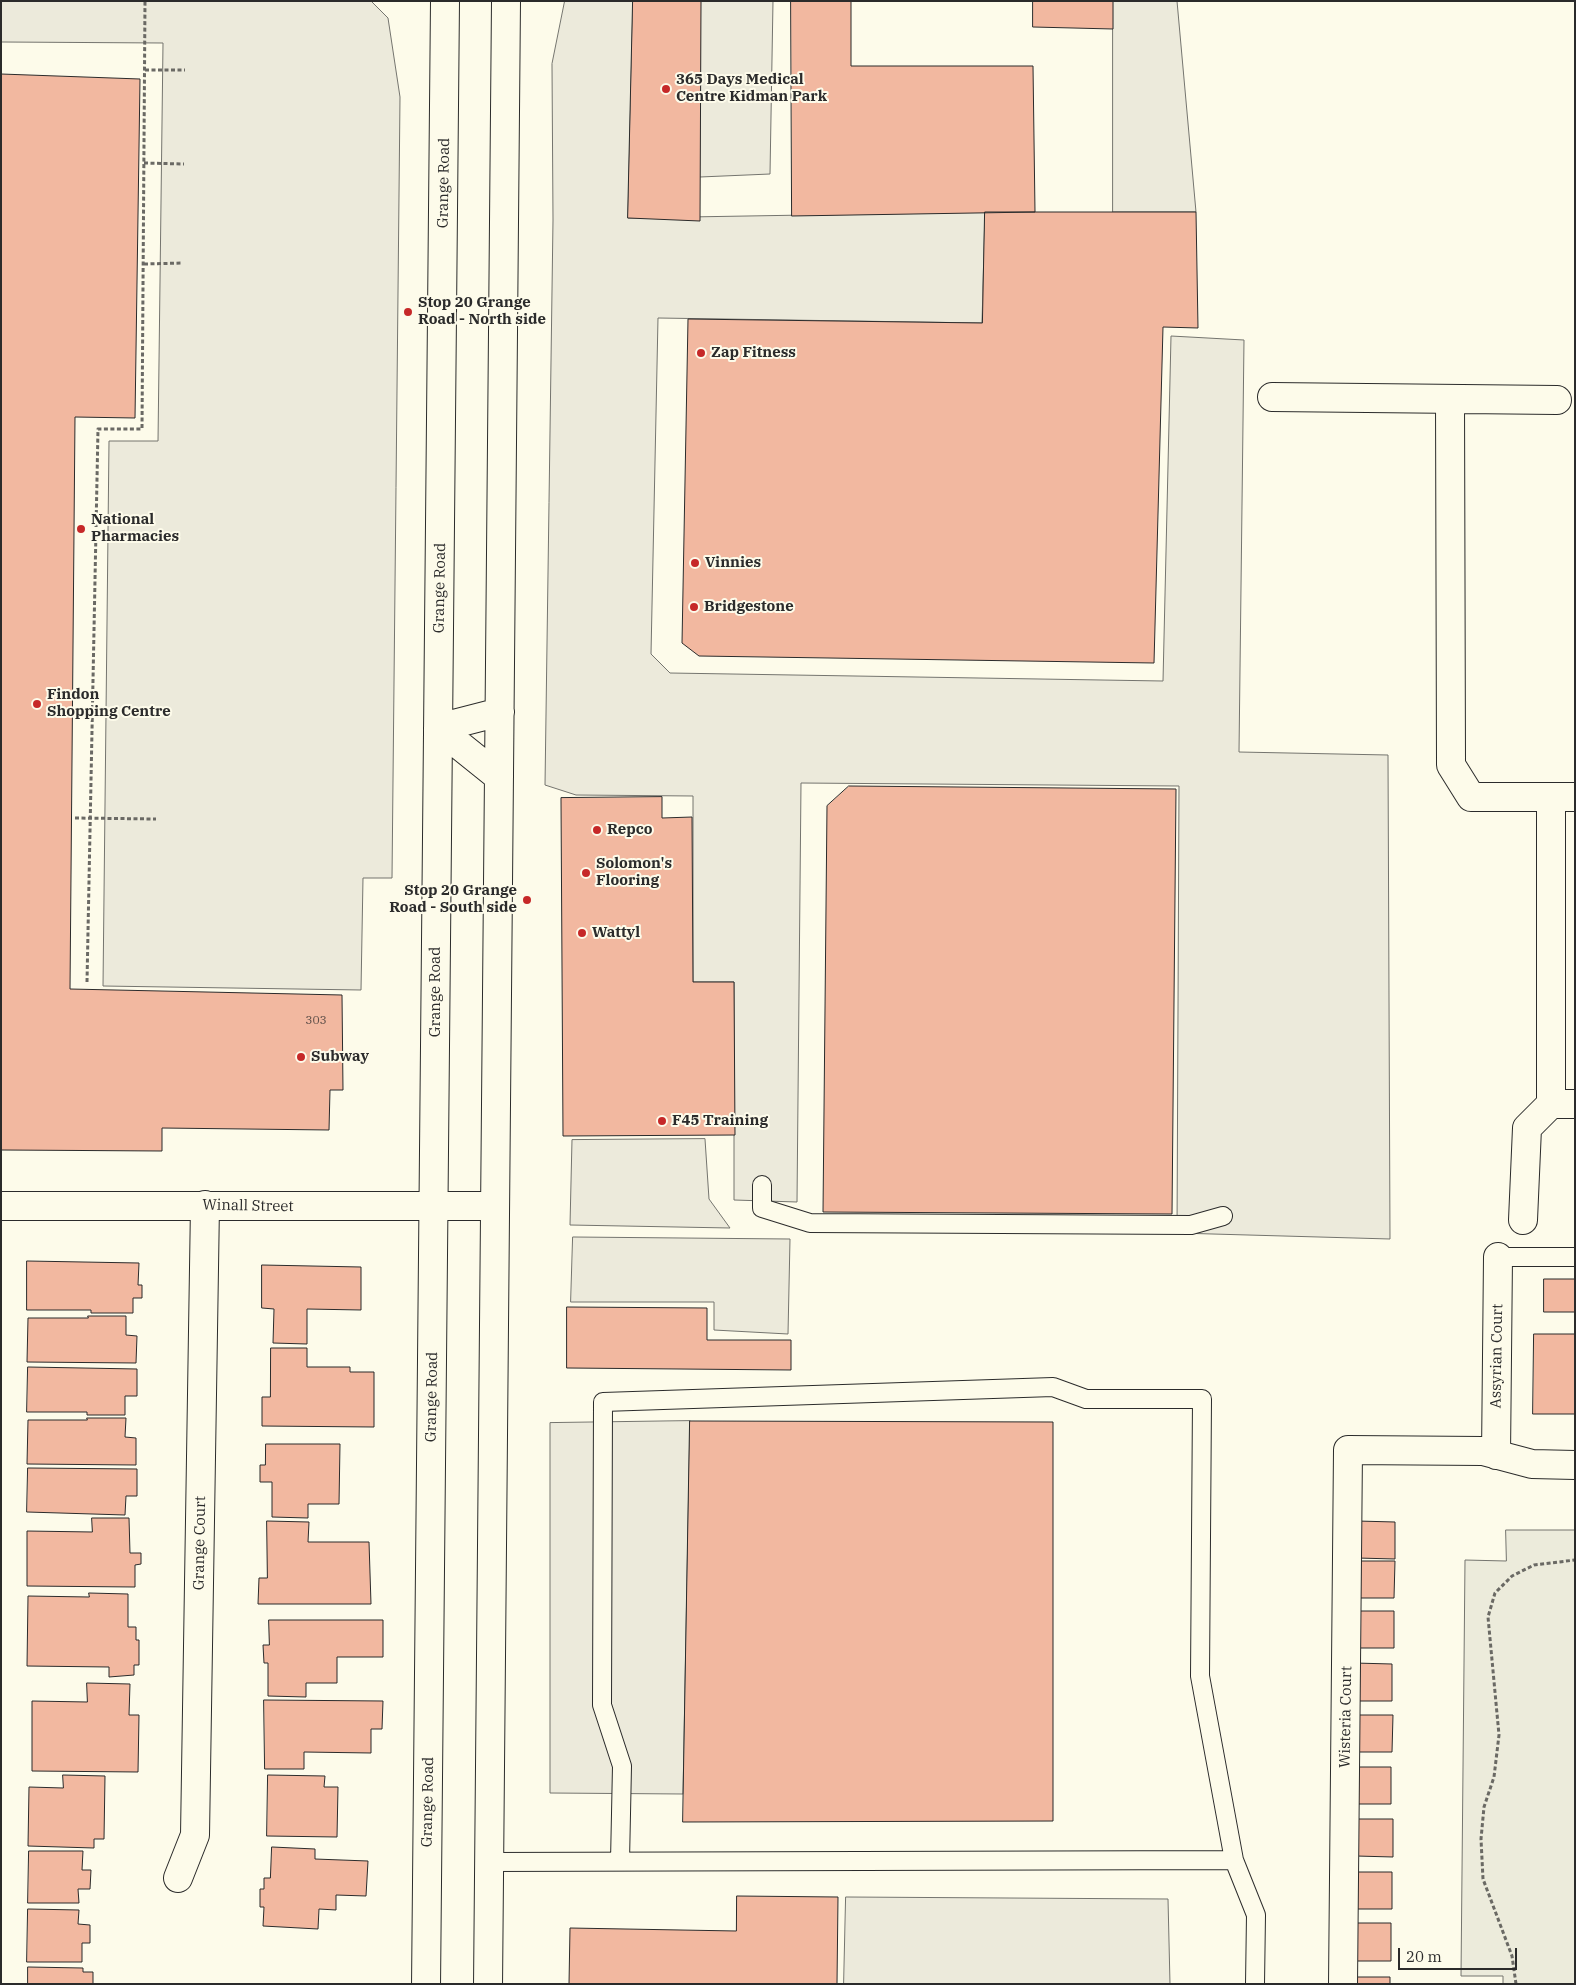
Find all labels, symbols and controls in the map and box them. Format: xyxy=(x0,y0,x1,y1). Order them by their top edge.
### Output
place label: 365 Days Medical Centre Kidman Park xyxy=(676,71,827,106)
marker: 365 Days Medical Centre Kidman Park xyxy=(660,83,672,95)
street label: Grange Road xyxy=(434,138,454,228)
place label: Stop 20 Grange Road - North side xyxy=(418,294,546,329)
marker: Stop 20 Grange Road - North side xyxy=(402,306,414,318)
place label: Zap Fitness xyxy=(711,344,796,362)
marker: Zap Fitness xyxy=(695,347,707,359)
place label: National Pharmacies xyxy=(91,511,179,546)
marker: National Pharmacies xyxy=(75,523,87,535)
street label: Grange Road xyxy=(430,543,450,633)
place label: Vinnies xyxy=(705,554,761,572)
marker: Vinnies xyxy=(689,557,701,569)
place label: Bridgestone xyxy=(704,598,794,616)
marker: Bridgestone xyxy=(688,601,700,613)
place label: Findon Shopping Centre xyxy=(47,686,171,721)
marker: Findon Shopping Centre xyxy=(31,698,43,710)
place label: Repco xyxy=(607,821,652,839)
marker: Repco xyxy=(591,824,603,836)
place label: Solomon's Flooring xyxy=(596,855,672,890)
marker: Solomon's Flooring xyxy=(580,867,592,879)
place label: Stop 20 Grange Road - South side xyxy=(389,882,517,917)
marker: Stop 20 Grange Road - South side xyxy=(521,894,533,906)
place label: Wattyl xyxy=(592,924,640,942)
marker: Wattyl xyxy=(576,927,588,939)
street label: Grange Road xyxy=(427,947,445,1037)
house number: 303 xyxy=(305,1014,327,1028)
place label: Subway xyxy=(311,1048,369,1066)
marker: Subway xyxy=(295,1051,307,1063)
place label: F45 Training xyxy=(672,1112,768,1130)
marker: F45 Training xyxy=(656,1115,668,1127)
street label: Winall Street xyxy=(202,1196,294,1216)
street label: Assyrian Court xyxy=(1487,1303,1507,1409)
street label: Grange Road xyxy=(422,1352,442,1442)
street label: Grange Court xyxy=(190,1496,210,1590)
street label: Wisteria Court xyxy=(1336,1666,1356,1768)
street label: Grange Road xyxy=(418,1757,438,1847)
scale bar xyxy=(1401,1938,1520,1970)
text: 20 m xyxy=(1406,1947,1442,1966)

